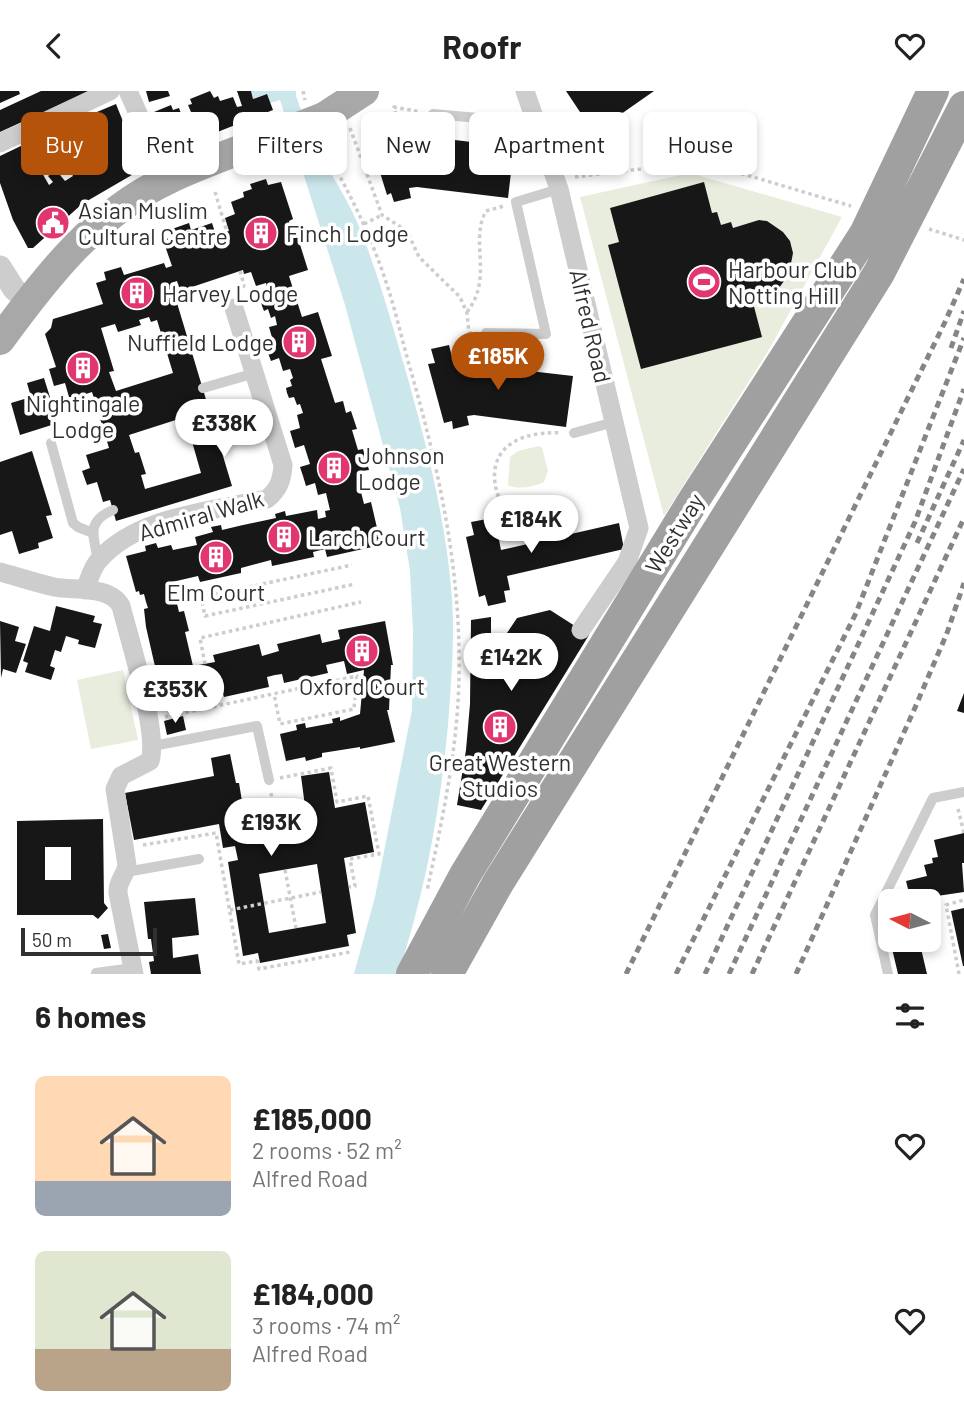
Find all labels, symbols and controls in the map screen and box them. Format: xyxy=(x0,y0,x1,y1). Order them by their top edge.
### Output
icon: back xyxy=(35,27,73,65)
text: Roofr xyxy=(442,27,522,65)
icon: heart xyxy=(891,27,929,65)
chip: Buy xyxy=(21,112,108,175)
chip: Rent xyxy=(122,112,219,175)
chip: Filters xyxy=(233,112,347,175)
chip: New xyxy=(361,112,455,175)
chip: Apartment xyxy=(469,112,629,175)
chip: House xyxy=(643,112,757,175)
place label: Asian Muslim Cultural Centre xyxy=(78,196,228,250)
public building icon: Asian Muslim Cultural Centre xyxy=(34,204,72,242)
building icon: Finch Lodge xyxy=(242,214,280,252)
place label: Finch Lodge xyxy=(286,219,409,247)
place label: Harbour Club Notting Hill xyxy=(728,255,858,309)
sports icon: Harbour Club Notting Hill xyxy=(685,263,723,301)
street label: Alfred Road xyxy=(564,266,618,386)
building icon: Harvey Lodge xyxy=(118,274,156,312)
place label: Harvey Lodge xyxy=(162,279,298,307)
building icon: Nuffield Lodge xyxy=(280,323,318,361)
place label: Nuffield Lodge xyxy=(127,328,274,356)
pin: £185K xyxy=(449,333,547,392)
text: £185K xyxy=(467,341,529,369)
building icon: Nightingale Lodge xyxy=(64,349,102,387)
place label: Nightingale Lodge xyxy=(26,389,140,443)
pin: £338K xyxy=(175,399,273,459)
text: £338K xyxy=(191,408,257,436)
place label: Johnson Lodge xyxy=(358,441,445,495)
building icon: Johnson Lodge xyxy=(315,449,353,487)
street label: Admiral Walk xyxy=(135,484,267,546)
street label: Westway xyxy=(639,487,710,578)
pin: £184K xyxy=(482,496,580,555)
text: £184K xyxy=(500,504,563,532)
building icon: Larch Court xyxy=(265,518,303,556)
place label: Larch Court xyxy=(308,523,426,551)
building icon: Elm Court xyxy=(197,538,235,576)
place label: Elm Court xyxy=(167,578,265,606)
building icon: Oxford Court xyxy=(343,632,381,670)
pin: £142K xyxy=(462,633,560,693)
text: £142K xyxy=(479,642,543,670)
pin: £353K xyxy=(126,665,224,725)
place label: Oxford Court xyxy=(299,672,425,700)
text: £353K xyxy=(142,674,208,702)
building icon: Great Western Studios xyxy=(481,708,519,746)
place label: Great Western Studios xyxy=(429,748,571,802)
pin: £193K xyxy=(222,799,320,858)
text: £193K xyxy=(240,807,302,835)
north arrow xyxy=(878,889,942,952)
map controls xyxy=(878,889,941,952)
scale bar xyxy=(21,925,158,957)
text: 50 m xyxy=(32,928,72,951)
icon: filters xyxy=(891,997,929,1035)
text: 6 homes xyxy=(35,998,146,1034)
text: £185,000 xyxy=(252,1100,372,1136)
icon: home xyxy=(91,1104,175,1188)
icon: heart xyxy=(891,1127,929,1165)
text: 2 rooms · 52 m² xyxy=(252,1136,402,1164)
text: Alfred Road xyxy=(252,1164,368,1192)
text: £184,000 xyxy=(252,1275,374,1311)
icon: home xyxy=(91,1279,175,1363)
icon: heart xyxy=(891,1302,929,1340)
text: 3 rooms · 74 m² xyxy=(252,1311,401,1339)
text: Alfred Road xyxy=(252,1339,368,1367)

